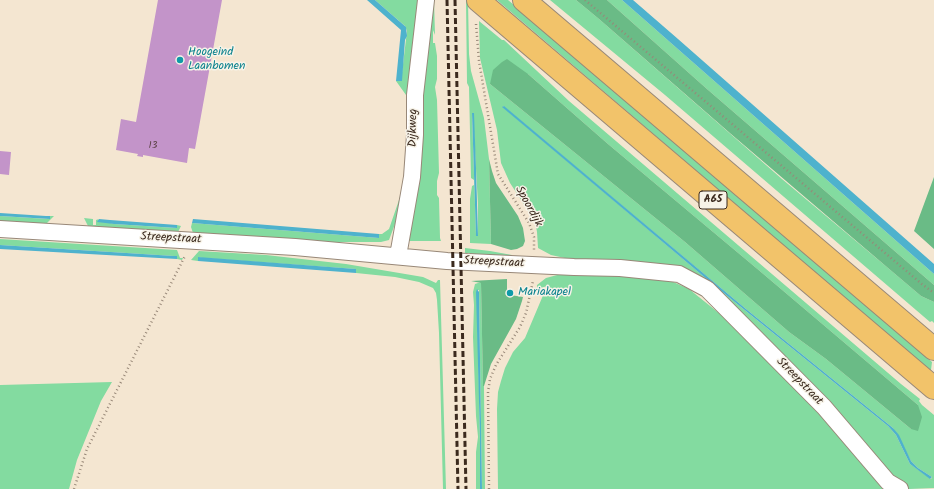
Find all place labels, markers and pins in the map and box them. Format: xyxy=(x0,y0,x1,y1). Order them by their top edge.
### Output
place label: Hoogeind Laanbomen xyxy=(188,46,245,74)
marker: Hoogeind Laanbomen xyxy=(175,55,185,65)
place label: Mariakapel xyxy=(518,286,571,300)
marker: Mariakapel xyxy=(505,288,515,298)

